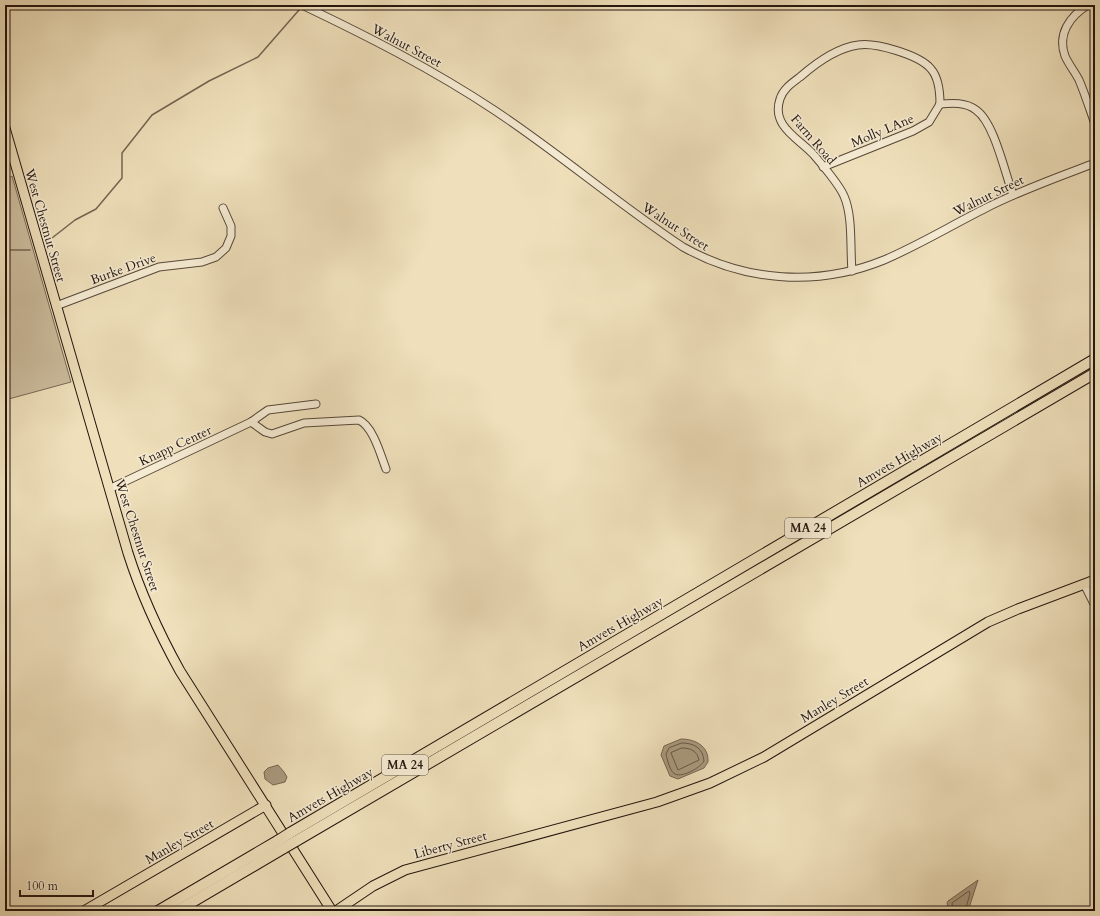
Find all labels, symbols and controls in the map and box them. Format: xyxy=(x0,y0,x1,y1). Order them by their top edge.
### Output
street label: Walnut Street xyxy=(368,19,445,72)
street label: Molly LAne xyxy=(848,110,917,152)
street label: Farm Road xyxy=(786,111,840,169)
street label: West Chestnut Street xyxy=(20,166,70,284)
street label: Walnut Street xyxy=(949,171,1027,221)
street label: Walnut Street xyxy=(638,198,713,255)
street label: Burke Drive xyxy=(88,249,159,289)
street label: Knapp Center xyxy=(136,421,215,471)
street label: Amvets Highway xyxy=(853,428,946,492)
street label: West Chestnut Street xyxy=(110,476,164,594)
road number: MA 24 xyxy=(785,518,831,538)
street label: Amvets Highway xyxy=(574,592,667,656)
street label: Manley Street xyxy=(797,673,872,727)
road number: MA 24 xyxy=(382,755,428,775)
street label: Amvets Highway xyxy=(284,763,377,827)
street label: Manley Street xyxy=(142,815,217,869)
street label: Liberty Street xyxy=(412,827,489,863)
scale bar xyxy=(20,872,93,898)
text: 100 m xyxy=(26,878,59,894)

